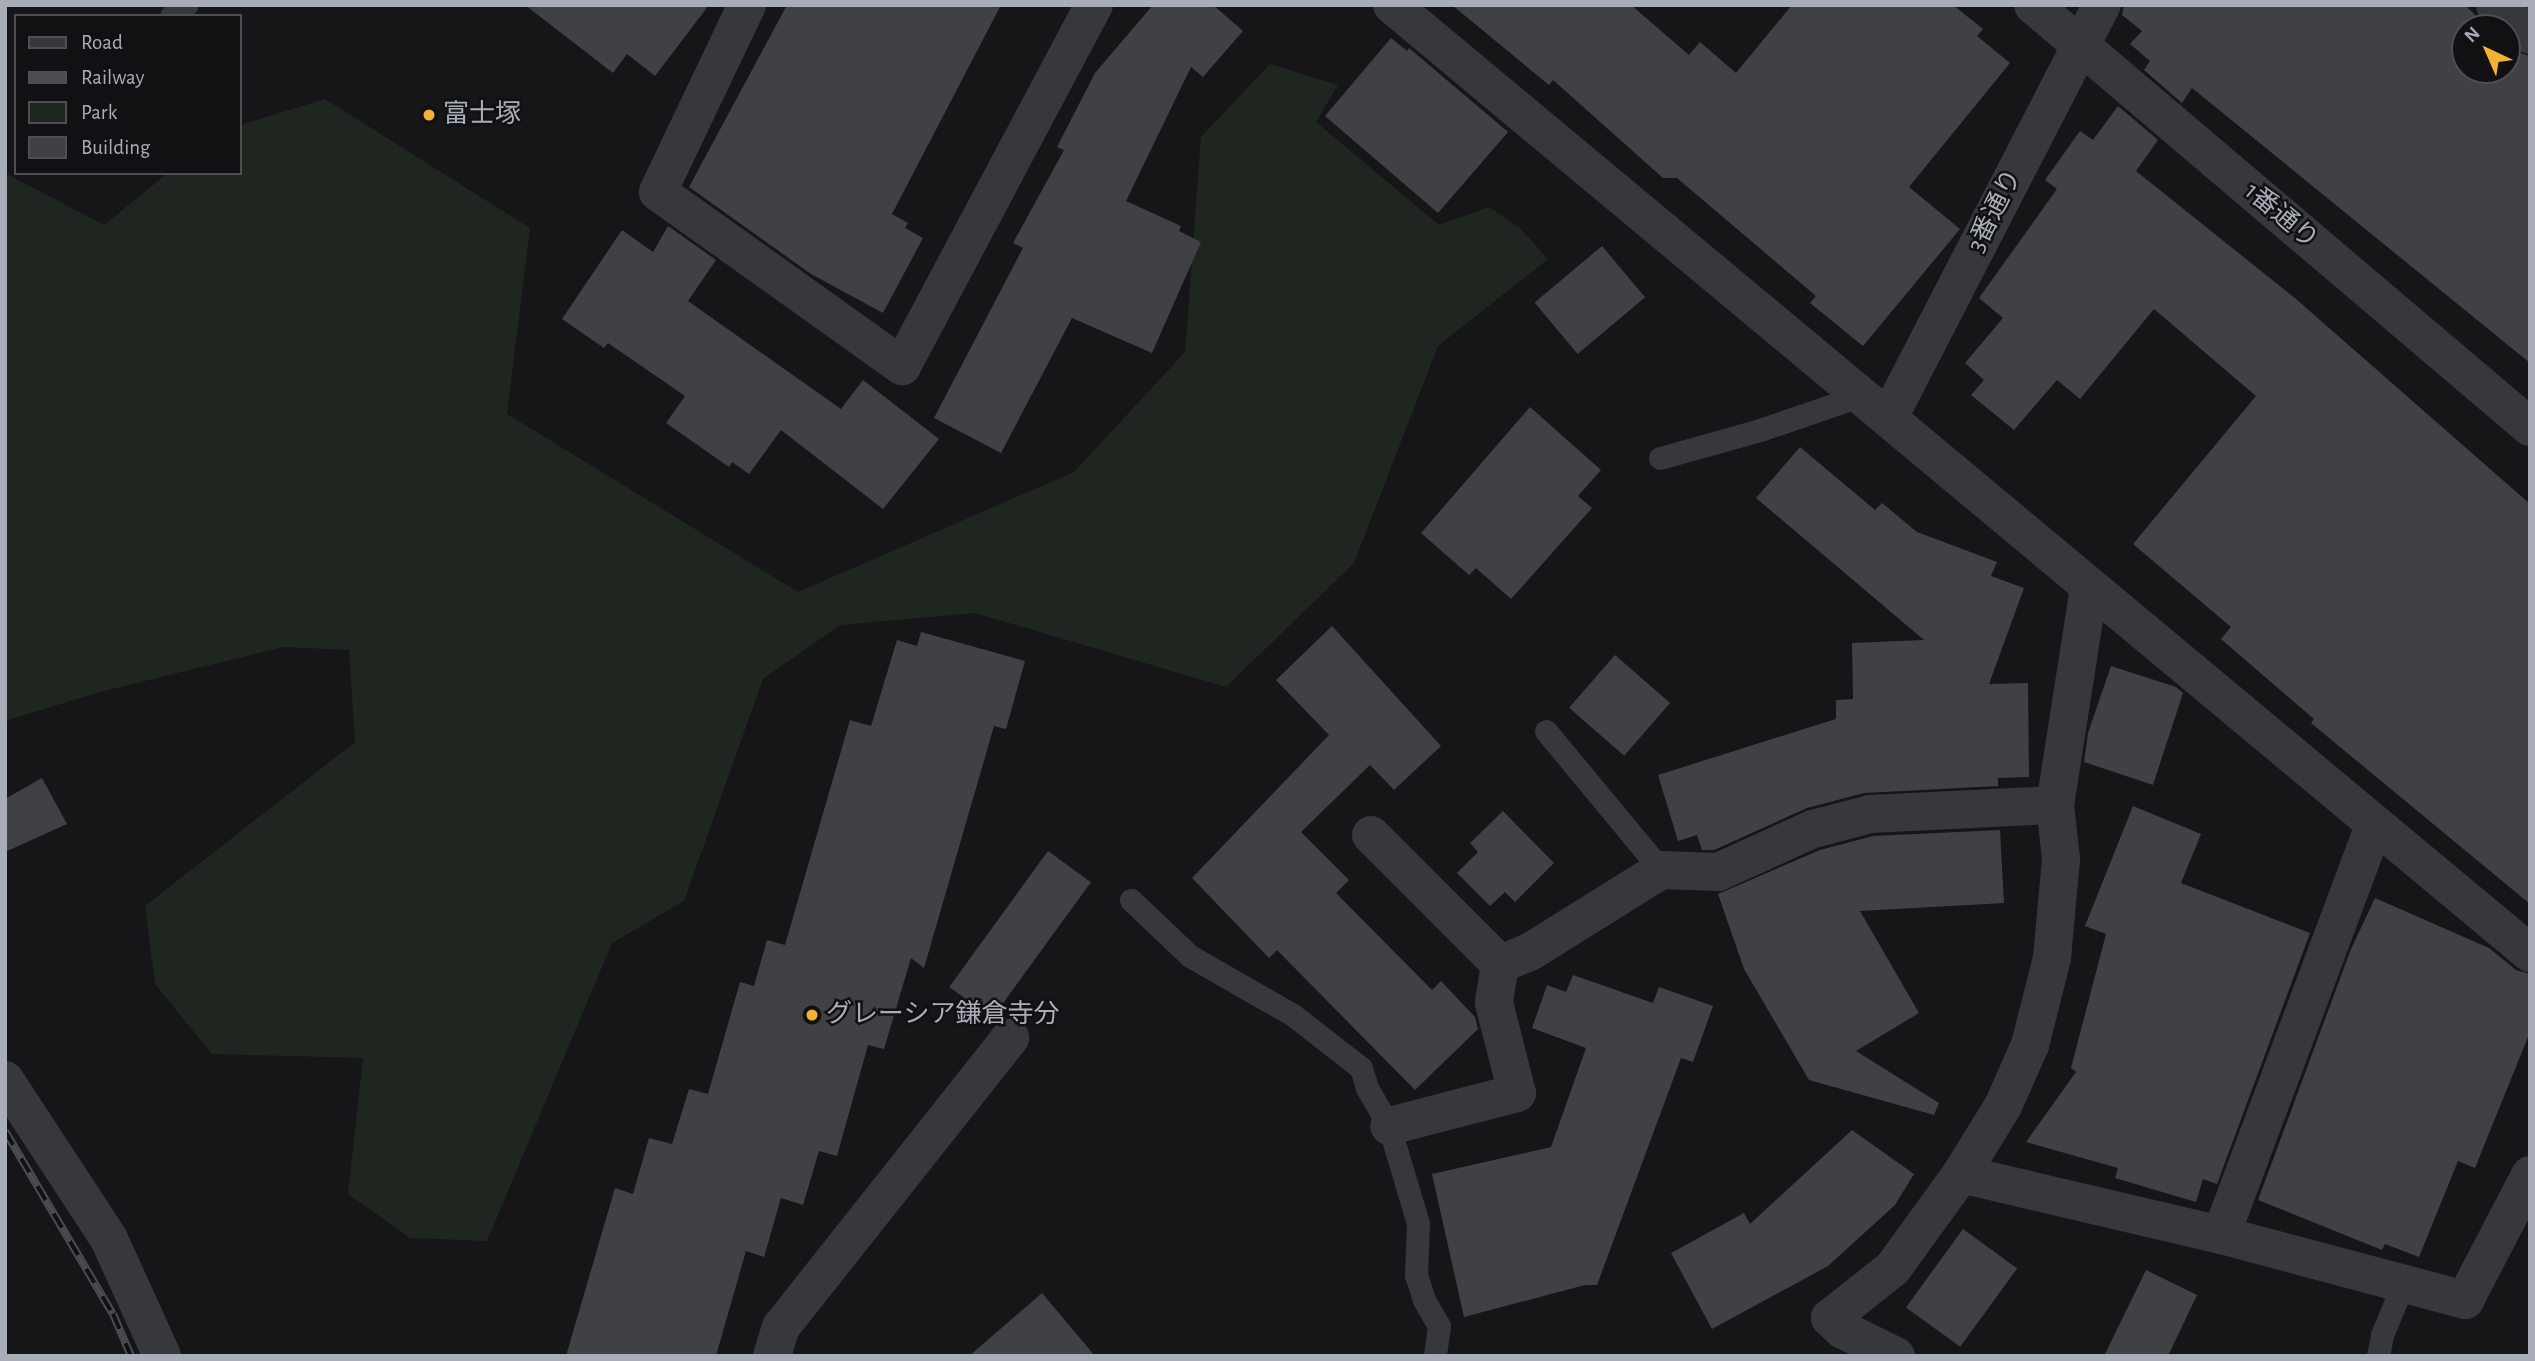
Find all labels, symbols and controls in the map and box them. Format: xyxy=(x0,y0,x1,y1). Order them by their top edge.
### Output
legend xyxy=(14,14,242,175)
north arrow xyxy=(2451,14,2521,84)
text: N xyxy=(2461,24,2484,46)
text: Road xyxy=(81,32,123,53)
text: Railway xyxy=(81,67,144,88)
place label: 富士塚 xyxy=(443,99,521,131)
text: Park xyxy=(81,102,117,123)
marker: 富士塚 xyxy=(421,107,437,123)
text: Building xyxy=(81,137,150,158)
street label: 3番通り xyxy=(1961,164,2029,258)
street label: 1番通り xyxy=(2238,176,2324,256)
place label: グレーシア鎌倉寺分 xyxy=(826,999,1060,1031)
marker: グレーシア鎌倉寺分 xyxy=(804,1007,820,1023)

